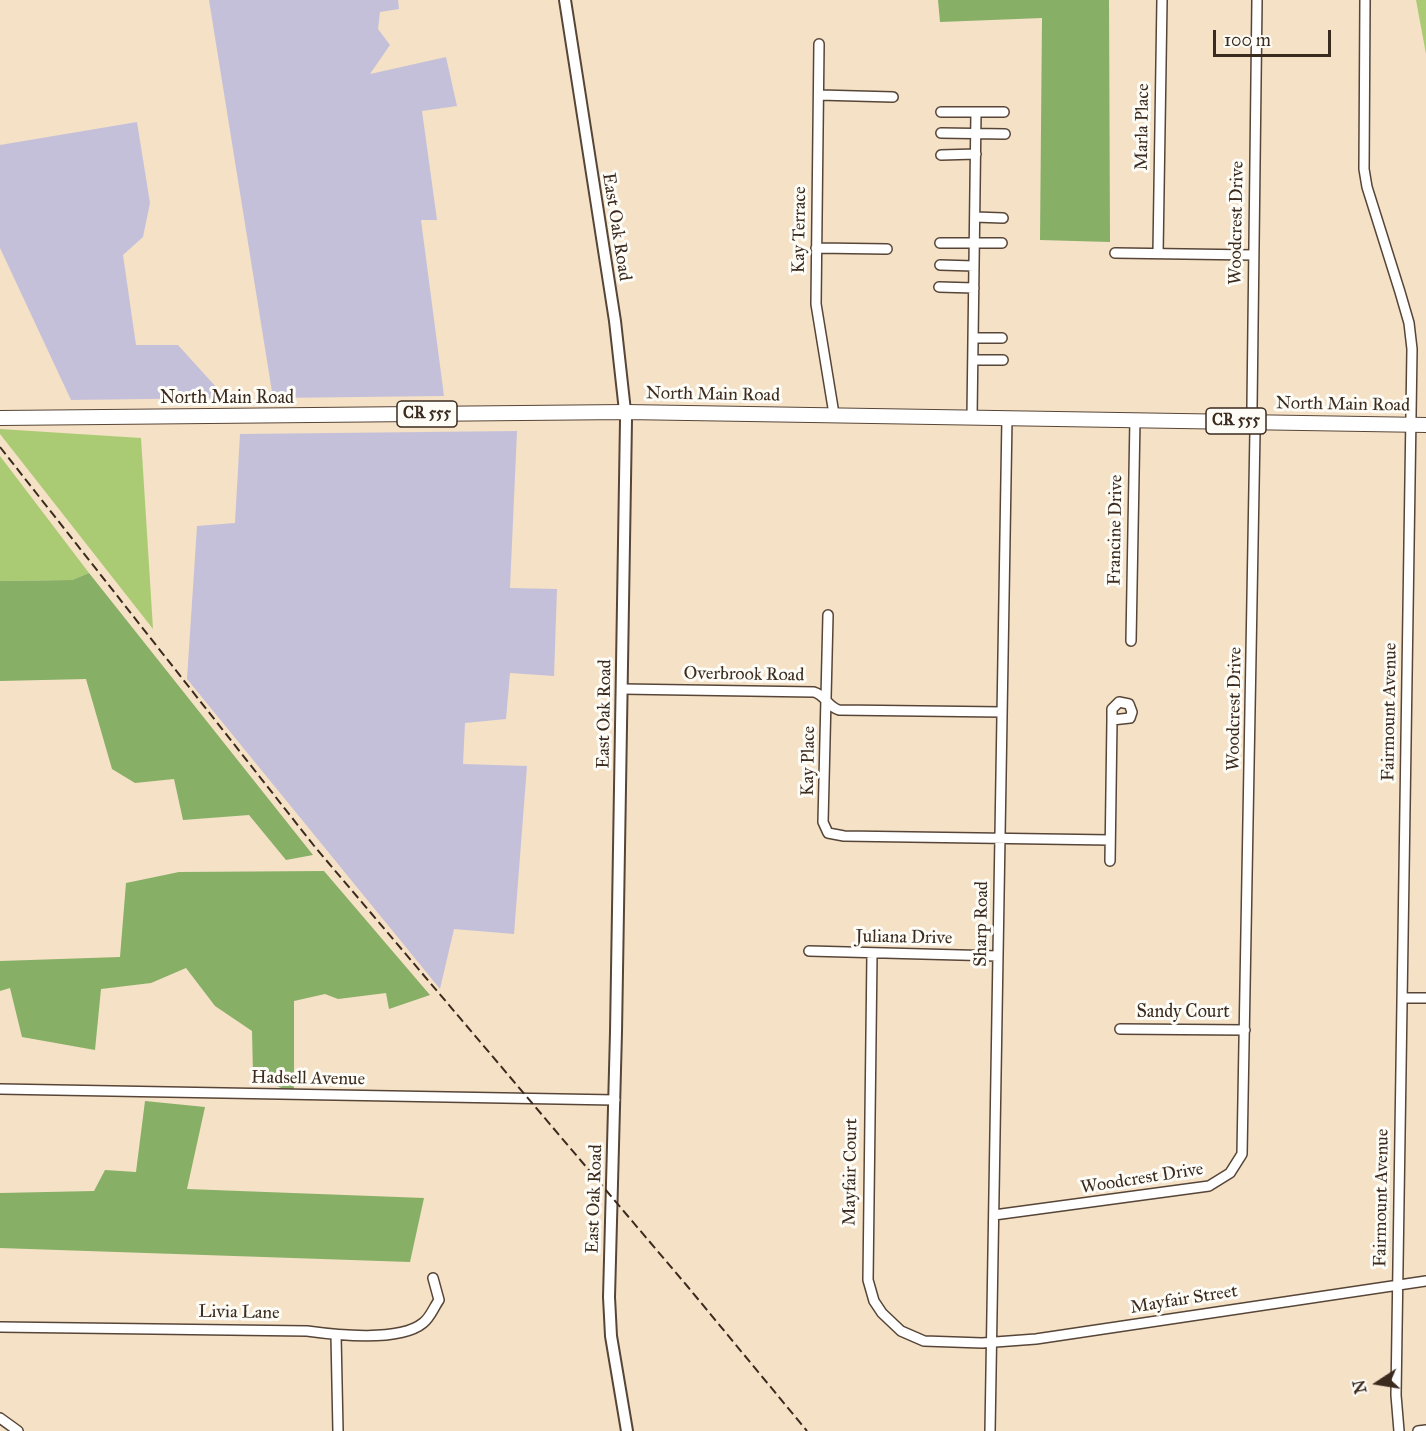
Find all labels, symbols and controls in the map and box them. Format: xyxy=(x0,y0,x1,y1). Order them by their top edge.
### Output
scale bar xyxy=(1216,18,1334,56)
text: 100 m xyxy=(1224,29,1271,51)
street label: Marla Place xyxy=(1131,83,1155,171)
street label: Woodcrest Drive xyxy=(1225,161,1249,285)
street label: East Oak Road xyxy=(597,171,635,283)
street label: Kay Terrace xyxy=(788,186,812,274)
street label: North Main Road xyxy=(646,383,780,407)
street label: North Main Road xyxy=(160,388,294,410)
street label: North Main Road xyxy=(1276,393,1410,417)
road number: CR 555 xyxy=(397,401,457,427)
road number: CR 555 xyxy=(1206,408,1266,434)
street label: Francine Drive xyxy=(1104,474,1128,586)
street label: Fairmount Avenue xyxy=(1378,643,1402,781)
street label: Woodcrest Drive xyxy=(1223,647,1247,771)
street label: East Oak Road xyxy=(593,659,617,769)
street label: Overbrook Road xyxy=(684,663,804,687)
street label: Kay Place xyxy=(798,726,820,796)
street label: Sharp Road xyxy=(970,881,994,967)
street label: Juliana Drive xyxy=(855,926,953,950)
street label: Sandy Court xyxy=(1136,1002,1230,1024)
street label: Hadsell Avenue xyxy=(251,1067,365,1091)
street label: Mayfair Court xyxy=(839,1118,863,1226)
street label: Fairmount Avenue xyxy=(1370,1129,1394,1267)
street label: East Oak Road xyxy=(582,1144,608,1254)
street label: Woodcrest Drive xyxy=(1079,1159,1205,1199)
street label: Mayfair Street xyxy=(1129,1281,1239,1319)
street label: Livia Lane xyxy=(198,1301,280,1325)
north arrow xyxy=(1348,1353,1408,1413)
text: N xyxy=(1349,1378,1371,1395)

